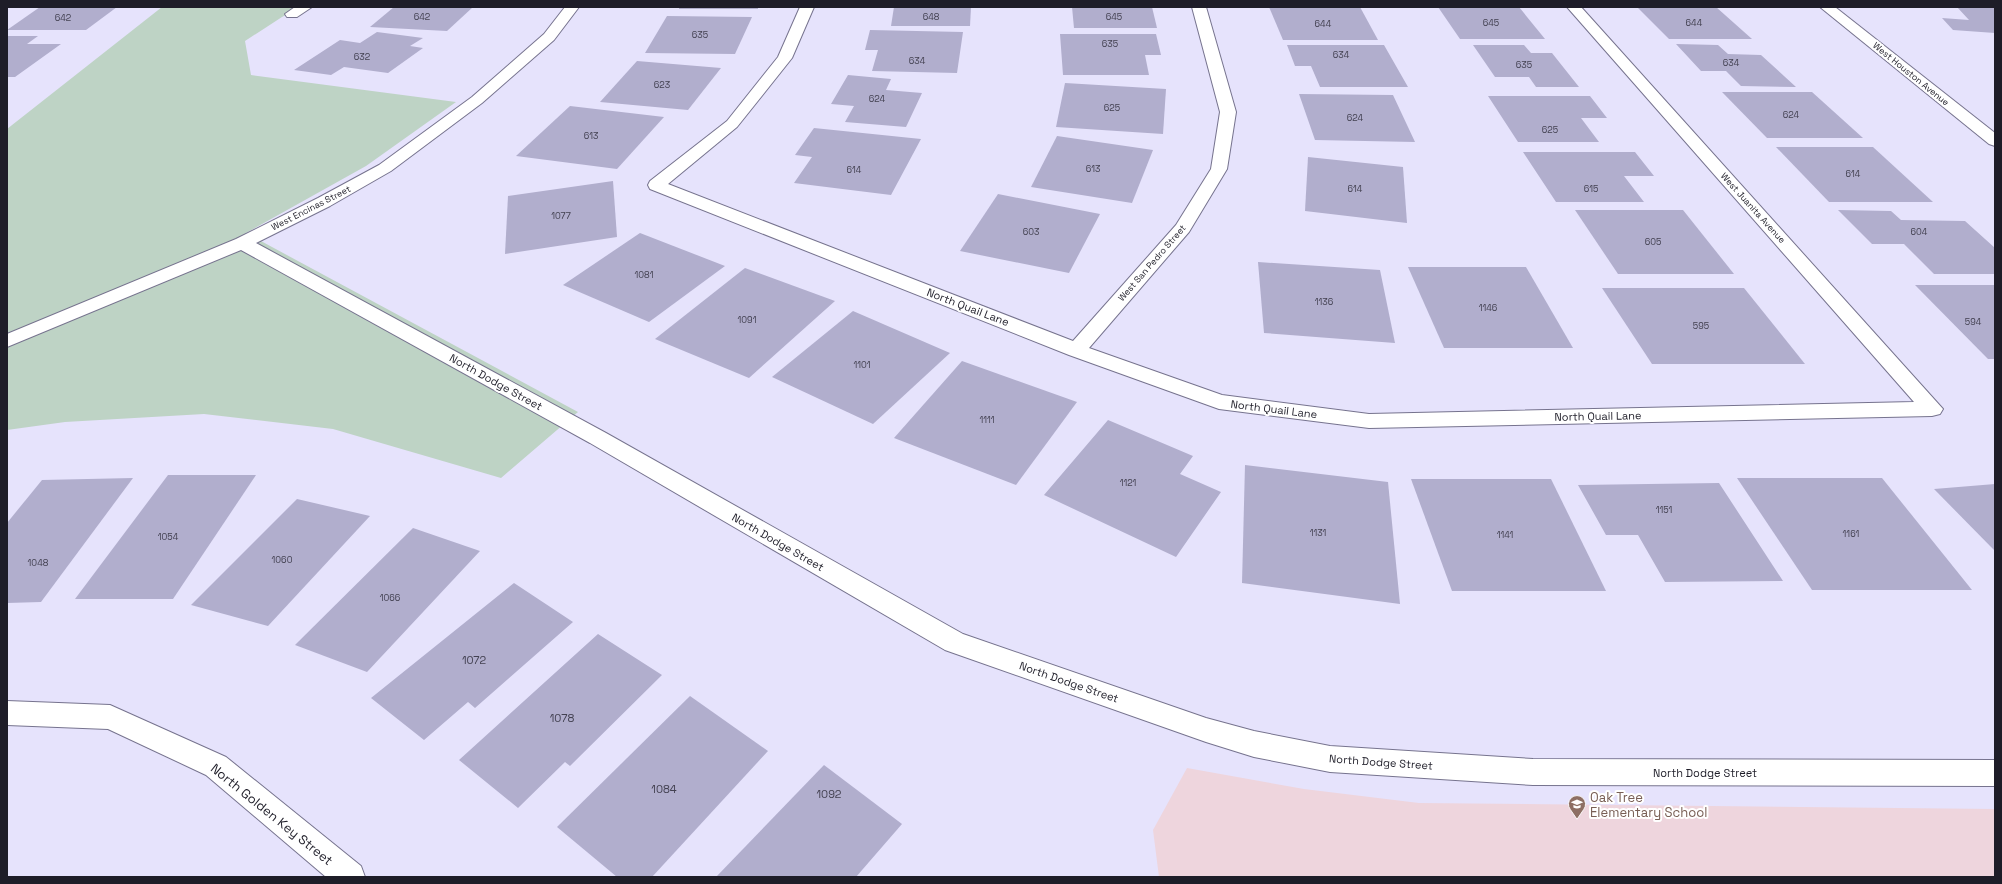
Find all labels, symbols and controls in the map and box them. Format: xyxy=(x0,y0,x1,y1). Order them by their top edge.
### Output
house number: 642 xyxy=(414,11,430,23)
house number: 648 xyxy=(923,11,940,23)
house number: 645 xyxy=(1106,11,1122,23)
house number: 642 xyxy=(55,12,71,24)
house number: 645 xyxy=(1483,17,1499,29)
house number: 644 xyxy=(1686,17,1703,29)
house number: 644 xyxy=(1315,18,1332,30)
house number: 635 xyxy=(692,29,708,41)
house number: 635 xyxy=(1102,38,1118,50)
street label: West Houston Avenue xyxy=(1870,39,1952,109)
house number: 634 xyxy=(1333,49,1350,61)
house number: 632 xyxy=(354,51,370,63)
house number: 634 xyxy=(909,55,926,67)
house number: 634 xyxy=(1723,57,1740,69)
house number: 635 xyxy=(1516,59,1532,71)
house number: 623 xyxy=(654,79,670,91)
house number: 624 xyxy=(869,93,886,105)
house number: 625 xyxy=(1104,102,1120,114)
house number: 624 xyxy=(1783,109,1800,121)
house number: 624 xyxy=(1347,112,1364,124)
house number: 625 xyxy=(1542,124,1558,136)
house number: 613 xyxy=(584,130,598,142)
house number: 613 xyxy=(1086,163,1100,175)
house number: 614 xyxy=(847,164,862,176)
house number: 614 xyxy=(1846,168,1861,180)
street label: West Juanita Avenue xyxy=(1718,170,1788,246)
street label: West Encinas Street xyxy=(269,183,353,233)
house number: 614 xyxy=(1348,183,1363,195)
house number: 615 xyxy=(1584,183,1598,195)
house number: 1077 xyxy=(551,210,571,222)
street label: West San Pedro Street xyxy=(1115,222,1189,304)
house number: 603 xyxy=(1023,226,1039,238)
house number: 604 xyxy=(1911,226,1928,238)
house number: 605 xyxy=(1645,236,1661,248)
house number: 1081 xyxy=(635,269,654,281)
street label: North Quail Lane xyxy=(925,285,1011,329)
house number: 1136 xyxy=(1315,296,1334,308)
house number: 1146 xyxy=(1479,302,1498,314)
house number: 1091 xyxy=(738,314,757,326)
house number: 594 xyxy=(1965,316,1982,328)
house number: 595 xyxy=(1693,320,1709,332)
street label: North Dodge Street xyxy=(447,351,545,413)
house number: 1101 xyxy=(853,359,871,371)
street label: North Quail Lane xyxy=(1230,397,1318,421)
street label: North Quail Lane xyxy=(1554,408,1642,424)
house number: 1111 xyxy=(979,414,995,426)
house number: 1121 xyxy=(1120,477,1137,489)
house number: 1151 xyxy=(1656,504,1673,516)
street label: North Dodge Street xyxy=(729,510,827,574)
house number: 1131 xyxy=(1310,527,1327,539)
house number: 1161 xyxy=(1843,528,1860,540)
house number: 1141 xyxy=(1497,529,1514,541)
house number: 1054 xyxy=(158,531,179,543)
house number: 1060 xyxy=(272,554,293,566)
house number: 1048 xyxy=(28,557,49,569)
house number: 1066 xyxy=(380,592,401,604)
house number: 1072 xyxy=(462,653,486,667)
street label: North Dodge Street xyxy=(1018,658,1120,706)
house number: 1078 xyxy=(550,711,574,725)
street label: North Dodge Street xyxy=(1329,751,1433,773)
street label: North Golden Key Street xyxy=(207,760,336,869)
street label: North Dodge Street xyxy=(1653,766,1757,780)
house number: 1084 xyxy=(651,782,677,796)
house number: 1092 xyxy=(816,787,842,801)
place label: Oak Tree Elementary School xyxy=(1590,789,1707,821)
school or university icon: Oak Tree Elementary School xyxy=(1567,794,1587,819)

